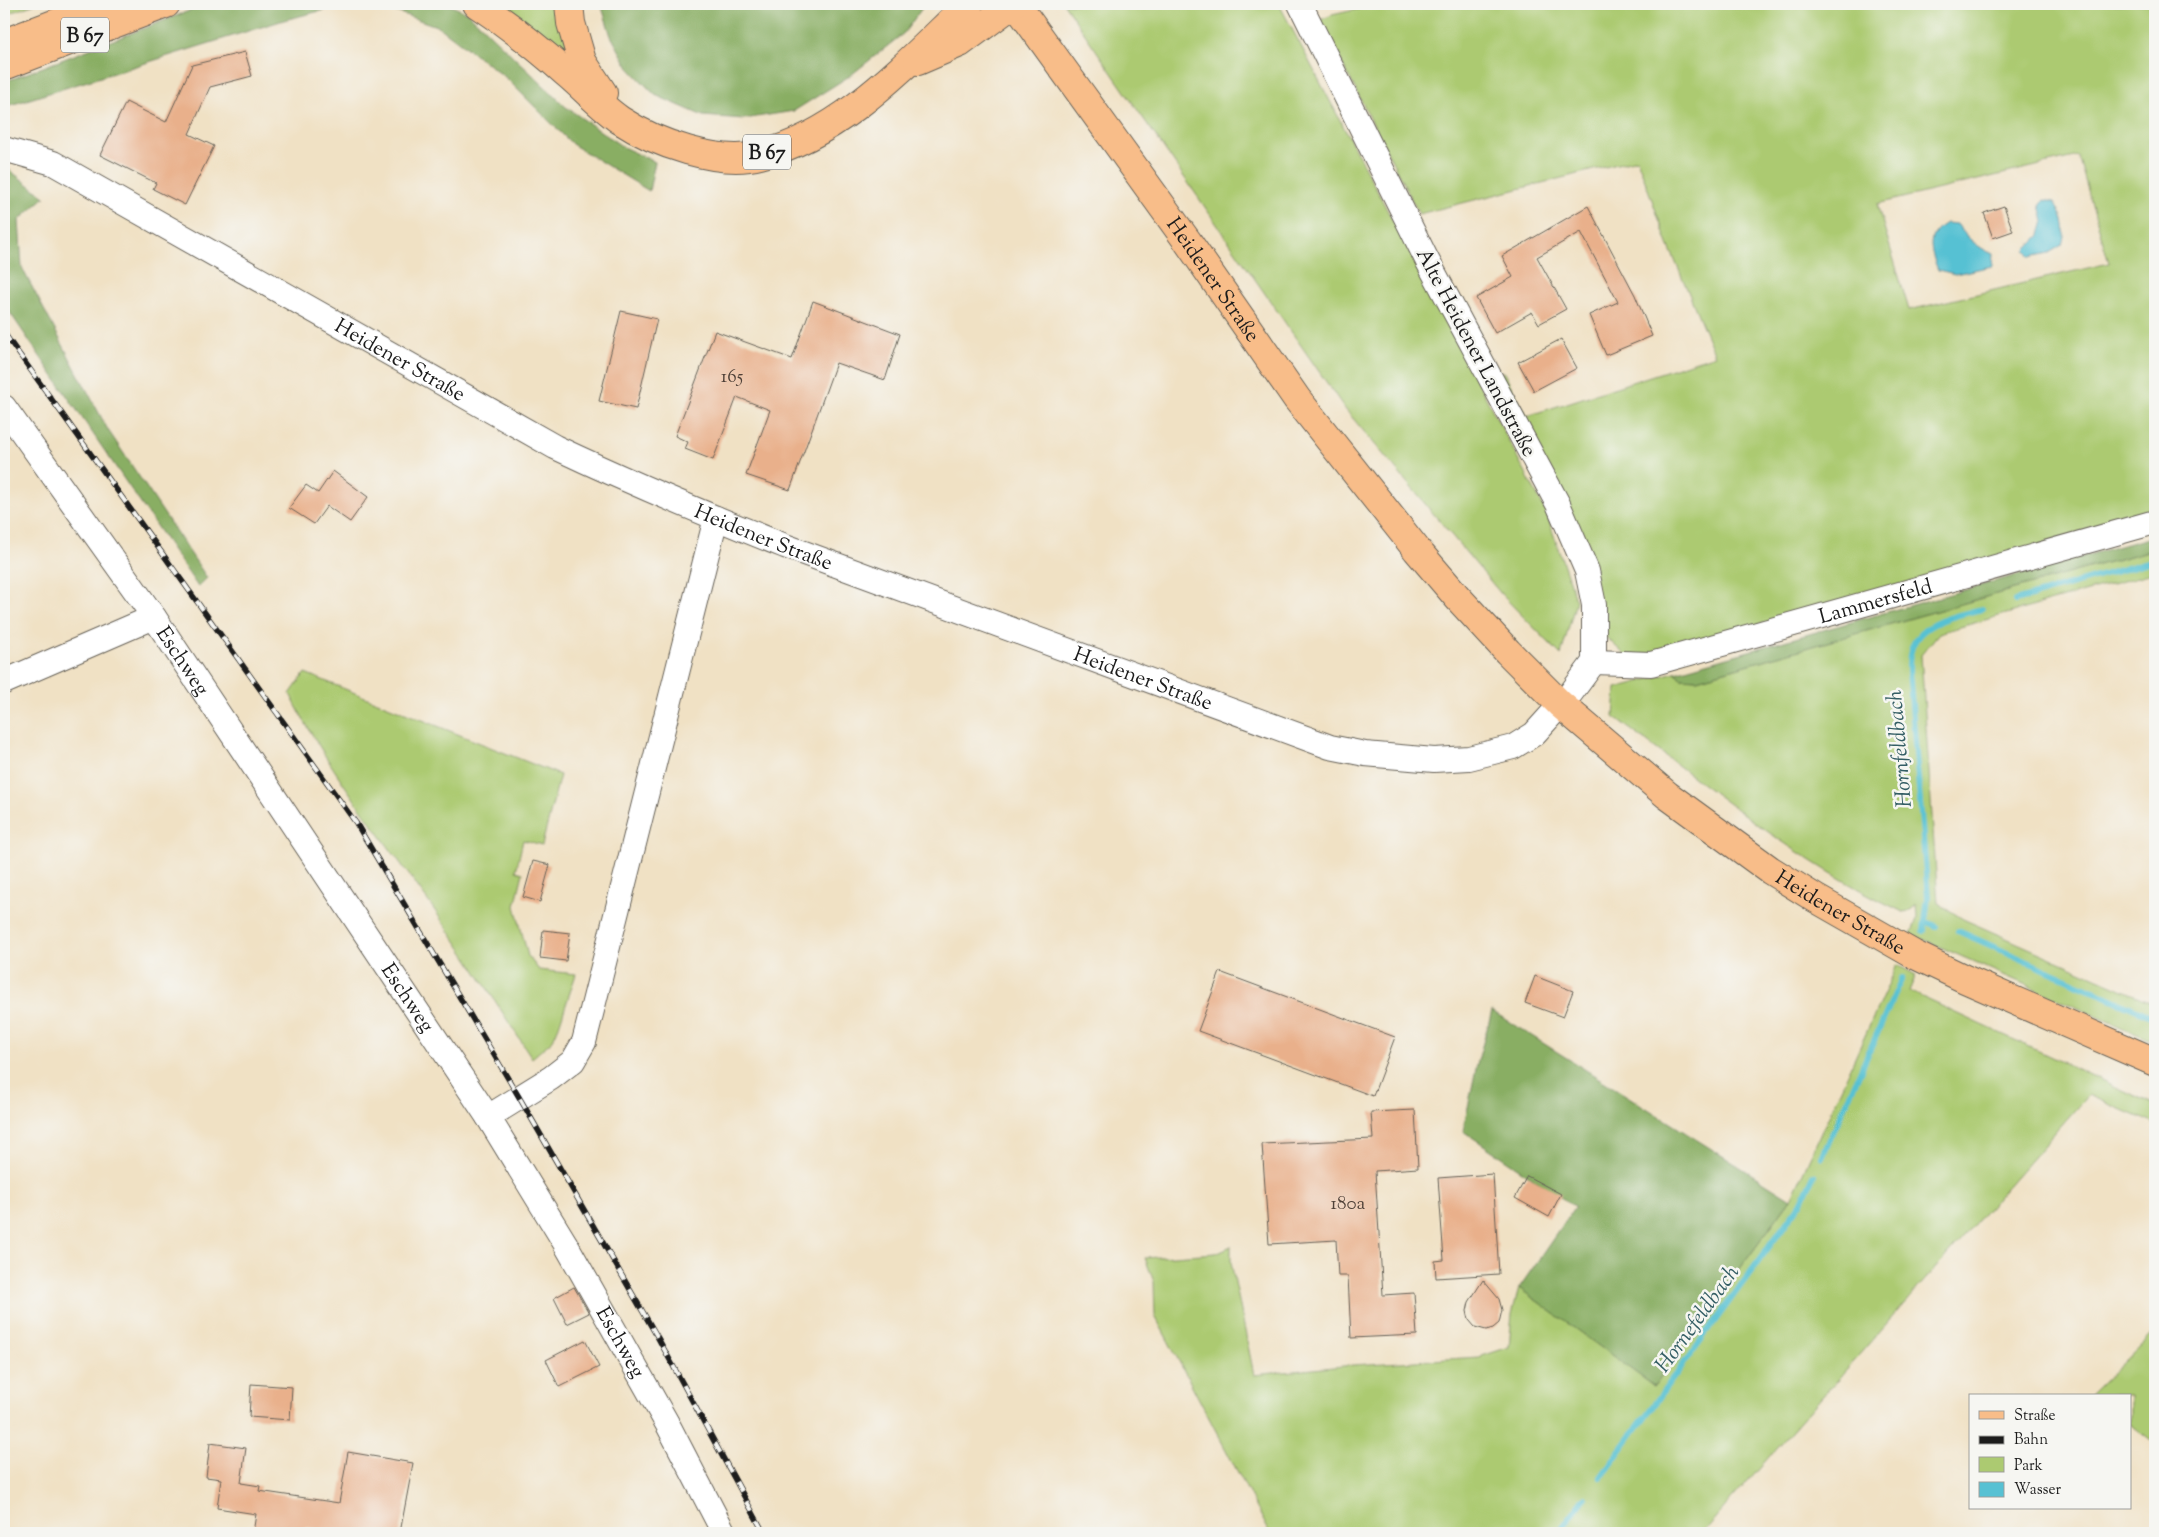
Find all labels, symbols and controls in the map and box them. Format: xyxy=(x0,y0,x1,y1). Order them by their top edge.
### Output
road number: B 67 xyxy=(61,18,109,52)
road number: B 67 xyxy=(743,134,791,170)
street label: Heidener Straße xyxy=(1158,212,1266,349)
street label: Alte Heidener Landstraße xyxy=(1407,243,1543,463)
street label: Heidener Straße xyxy=(328,312,470,410)
house number: 165 xyxy=(721,364,744,391)
street label: Heidener Straße xyxy=(689,498,836,579)
street label: Lammersfeld xyxy=(1815,572,1936,633)
street label: Eschweg xyxy=(147,621,216,702)
street label: Heidener Straße xyxy=(1069,641,1216,719)
water label: Hornfeldbach xyxy=(1880,688,1922,809)
street label: Heidener Straße xyxy=(1769,864,1910,964)
street label: Eschweg xyxy=(372,958,441,1039)
house number: 180a xyxy=(1331,1191,1366,1218)
water label: Hornefeldbach xyxy=(1648,1259,1749,1380)
street label: Eschweg xyxy=(587,1302,651,1384)
legend xyxy=(1969,1394,2132,1510)
text: Straße xyxy=(2014,1406,2056,1427)
text: Bahn xyxy=(2014,1430,2048,1451)
text: Park xyxy=(2014,1456,2043,1477)
text: Wasser xyxy=(2014,1480,2061,1501)

